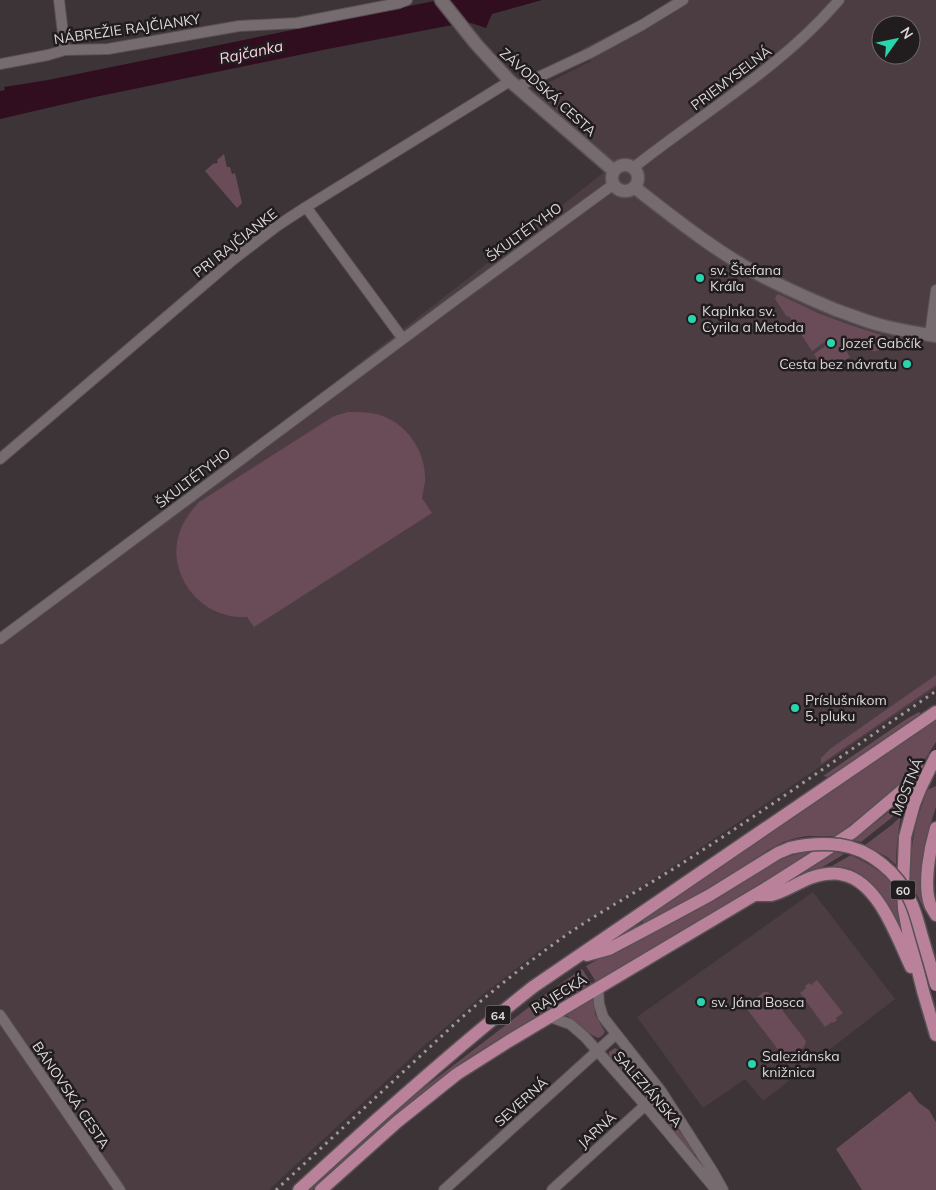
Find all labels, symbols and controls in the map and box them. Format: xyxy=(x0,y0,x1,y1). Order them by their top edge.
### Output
street label: NÁBREŽIE RAJČIANKY xyxy=(53,10,202,48)
north arrow xyxy=(871,15,921,65)
text: N xyxy=(896,24,917,42)
water label: Rajčanka xyxy=(217,36,285,68)
street label: PRIEMYSELNÁ xyxy=(687,41,775,114)
street label: ZÁVODSKÁ CESTA xyxy=(496,44,600,140)
street label: ŠKULTÉTYHO xyxy=(483,199,565,265)
street label: PRI RAJČIANKE xyxy=(189,205,281,281)
place label: sv. Štefana Kráľa xyxy=(710,261,781,295)
marker: sv. Štefana Kráľa xyxy=(694,272,706,284)
place label: Kaplnka sv. Cyrila a Metoda xyxy=(702,302,804,336)
marker: Kaplnka sv. Cyrila a Metoda xyxy=(686,313,698,325)
place label: Jozef Gabčík xyxy=(841,334,922,352)
marker: Jozef Gabčík xyxy=(825,337,837,349)
place label: Cesta bez návratu xyxy=(779,355,897,373)
marker: Cesta bez návratu xyxy=(901,358,913,370)
street label: ŠKULTÉTYHO xyxy=(152,444,234,512)
place label: Príslušníkom 5. pluku xyxy=(805,691,887,725)
marker: Príslušníkom 5. pluku xyxy=(789,702,801,714)
street label: MOSTNÁ xyxy=(887,755,927,818)
road number: 60 xyxy=(890,880,916,900)
street label: RAJECKÁ xyxy=(528,970,590,1017)
place label: sv. Jána Bosca xyxy=(711,993,804,1011)
marker: sv. Jána Bosca xyxy=(695,996,707,1008)
road number: 64 xyxy=(486,1006,510,1024)
street label: BÁNOVSKÁ CESTA xyxy=(28,1038,114,1153)
street label: SALEZIÁNSKA xyxy=(610,1047,686,1131)
place label: Saleziánska knižnica xyxy=(762,1047,840,1081)
marker: Saleziánska knižnica xyxy=(746,1058,758,1070)
street label: SEVERNÁ xyxy=(491,1073,552,1131)
street label: JARNÁ xyxy=(574,1108,620,1152)

